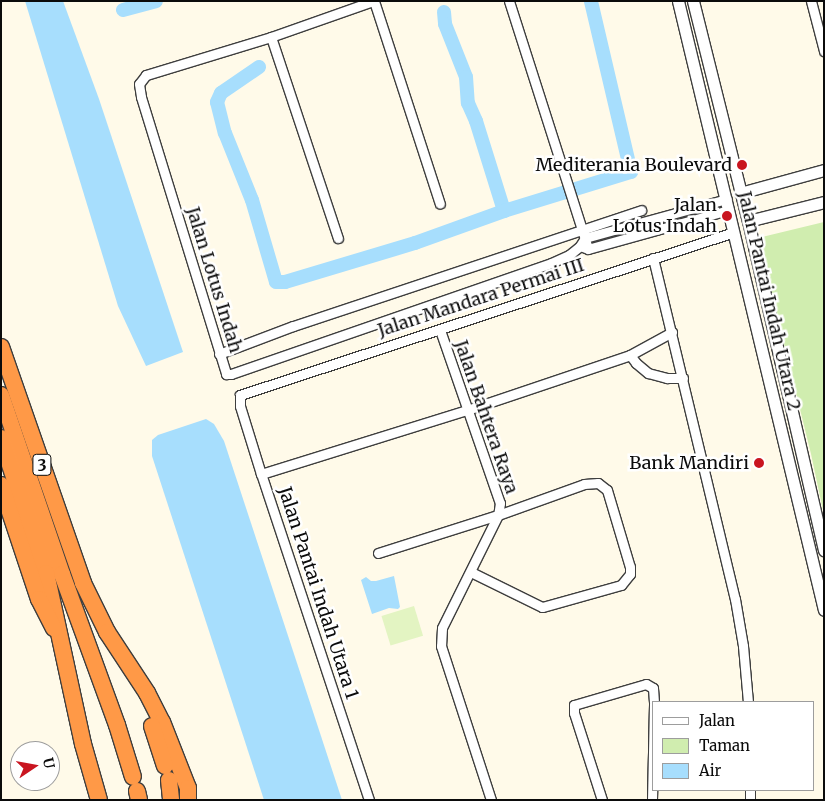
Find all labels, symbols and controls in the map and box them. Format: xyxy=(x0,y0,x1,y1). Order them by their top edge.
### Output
place label: Mediterania Boulevard xyxy=(535,154,732,176)
marker: Mediterania Boulevard xyxy=(736,159,748,171)
street label: Jalan Pantai Indah Utara 2 xyxy=(733,189,805,413)
place label: Jalan Lotus Indah xyxy=(613,195,717,238)
street label: Jalan Lotus Indah xyxy=(182,204,246,356)
marker: Jalan Lotus Indah xyxy=(721,210,733,222)
street label: Jalan Mandara Permai III xyxy=(375,254,587,342)
street label: Jalan Bahtera Raya xyxy=(450,337,522,497)
road number: 3 xyxy=(32,452,52,478)
place label: Bank Mandiri xyxy=(629,452,749,474)
marker: Bank Mandiri xyxy=(753,457,765,469)
street label: Jalan Pantai Indah Utara 1 xyxy=(273,484,363,702)
legend xyxy=(652,701,815,791)
text: Jalan xyxy=(699,711,735,730)
text: Taman xyxy=(699,736,750,755)
north arrow xyxy=(10,741,60,791)
text: U xyxy=(39,756,59,770)
text: Air xyxy=(699,761,721,780)

